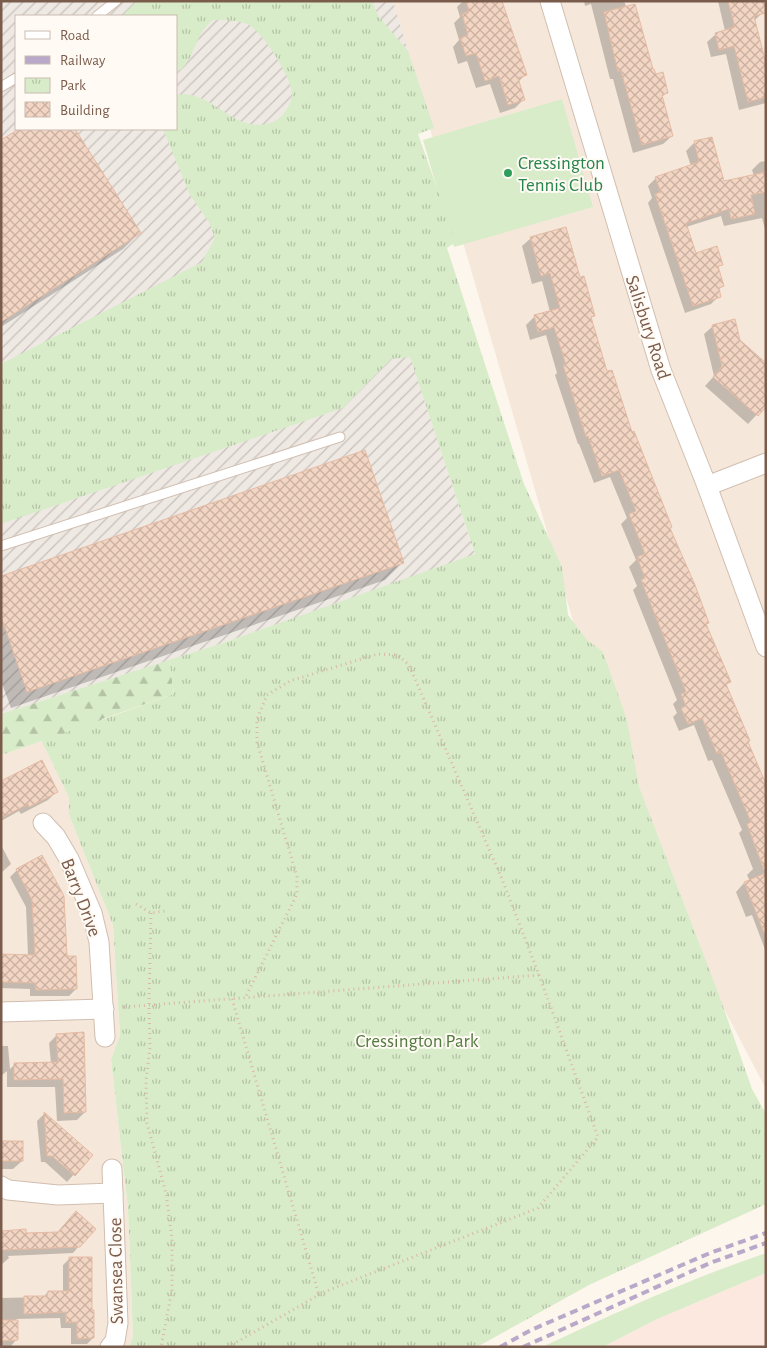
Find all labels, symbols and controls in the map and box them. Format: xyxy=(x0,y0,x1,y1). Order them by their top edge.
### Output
legend xyxy=(15,15,178,130)
text: Road xyxy=(60,28,90,43)
text: Railway xyxy=(60,53,106,68)
text: Park xyxy=(60,78,86,93)
text: Building xyxy=(60,103,110,118)
place label: Cressington Tennis Club xyxy=(518,154,605,195)
marker: Cressington Tennis Club xyxy=(502,167,514,179)
street label: Salisbury Road xyxy=(622,273,673,382)
street label: Barry Drive xyxy=(57,856,104,939)
park label: Cressington Park xyxy=(356,1032,479,1051)
street label: Swansea Close xyxy=(106,1217,127,1325)

